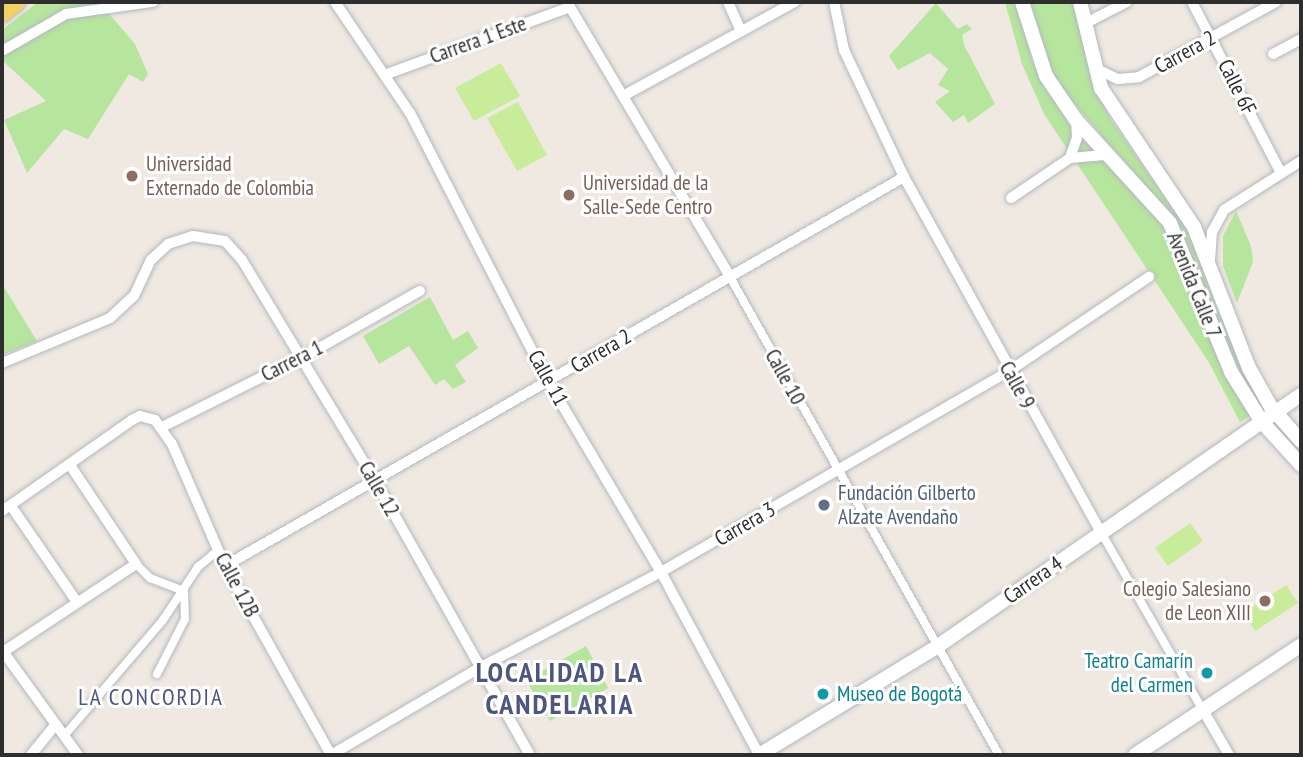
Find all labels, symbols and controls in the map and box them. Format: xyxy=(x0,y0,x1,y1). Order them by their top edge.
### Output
street label: Carrera 1 Este xyxy=(426,11,530,69)
street label: Carrera 2 xyxy=(1150,25,1220,79)
street label: Calle 6F xyxy=(1212,55,1262,119)
place label: Universidad Externado de Colombia xyxy=(146,151,314,201)
marker: Universidad Externado de Colombia xyxy=(124,168,140,184)
place label: Universidad de la Salle-Sede Centro xyxy=(583,170,712,220)
marker: Universidad de la Salle-Sede Centro xyxy=(561,187,577,203)
street label: Avenida Calle 7 xyxy=(1161,228,1227,342)
street label: Carrera 2 xyxy=(566,324,636,378)
street label: Carrera 1 xyxy=(257,335,327,387)
street label: Calle 10 xyxy=(760,345,810,409)
street label: Calle 11 xyxy=(523,346,573,410)
street label: Calle 9 xyxy=(994,357,1040,413)
street label: Calle 12 xyxy=(353,457,405,521)
place label: Fundación Gilberto Alzate Avendaño xyxy=(838,480,976,530)
street label: Carrera 3 xyxy=(710,497,780,551)
marker: Fundación Gilberto Alzate Avendaño xyxy=(816,497,832,513)
street label: Calle 12B xyxy=(210,548,264,622)
street label: Carrera 4 xyxy=(999,551,1067,609)
place label: Colegio Salesiano de Leon XIII xyxy=(1123,576,1251,626)
marker: Colegio Salesiano de Leon XIII xyxy=(1257,593,1273,609)
place label: Teatro Camarín del Carmen xyxy=(1084,648,1193,698)
district label: LOCALIDAD LA CANDELARIA xyxy=(477,655,643,721)
marker: Teatro Camarín del Carmen xyxy=(1199,665,1215,681)
place label: Museo de Bogotá xyxy=(837,681,962,707)
district label: LA CONCORDIA xyxy=(79,683,223,711)
marker: Museo de Bogotá xyxy=(815,686,831,702)

